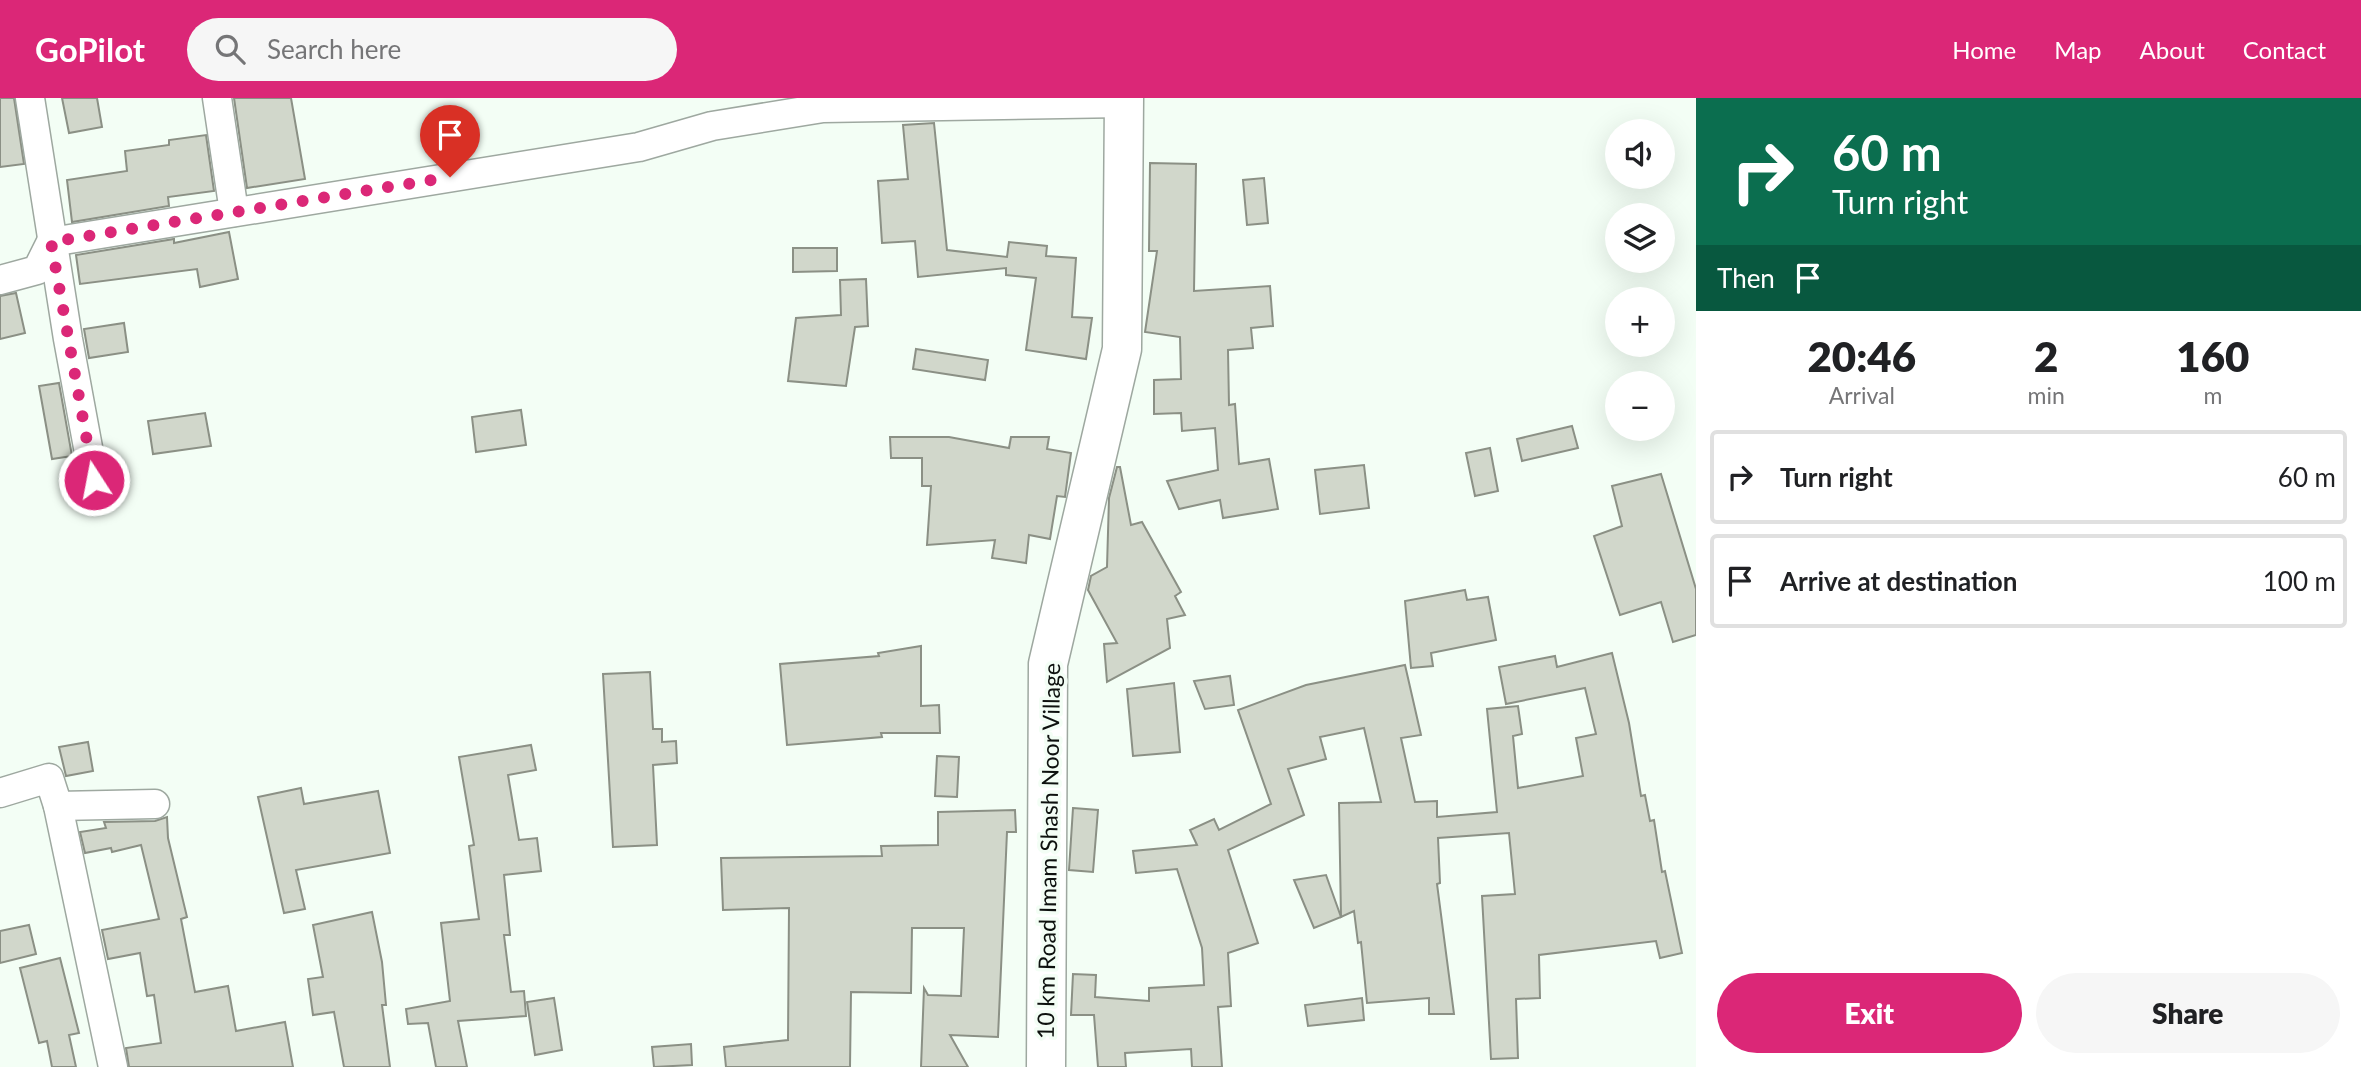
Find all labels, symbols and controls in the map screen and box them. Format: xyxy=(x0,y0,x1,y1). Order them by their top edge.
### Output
search box xyxy=(187,18,677,81)
text: GoPilot xyxy=(35,29,145,69)
icon: search xyxy=(211,30,249,68)
text: Search here xyxy=(267,33,401,65)
text: Home xyxy=(1952,35,2016,64)
text: Map xyxy=(2054,35,2102,64)
text: About xyxy=(2140,35,2205,64)
text: Contact xyxy=(2243,35,2326,64)
pin xyxy=(420,105,480,177)
icon: arrive xyxy=(431,116,469,154)
map controls xyxy=(1605,119,1675,441)
button: sound xyxy=(1605,119,1675,189)
text: 60 m xyxy=(1832,123,1942,181)
icon: right xyxy=(1717,126,1808,217)
text: Turn right xyxy=(1832,182,1968,221)
button: layers xyxy=(1605,203,1675,273)
icon: arrive xyxy=(1789,259,1827,297)
text: Then xyxy=(1717,262,1775,294)
button: + xyxy=(1605,287,1675,357)
text: 20:46 xyxy=(1808,331,1916,381)
text: 2 xyxy=(2034,331,2058,381)
text: 160 xyxy=(2176,331,2249,381)
button: − xyxy=(1605,371,1675,441)
text: Arrival xyxy=(1829,381,1895,409)
text: min xyxy=(2028,381,2065,409)
text: m xyxy=(2203,381,2222,409)
position arrow xyxy=(57,443,131,517)
icon: right xyxy=(1721,458,1759,496)
text: Turn right xyxy=(1780,461,1893,493)
text: 60 m xyxy=(2278,461,2336,493)
icon: arrive xyxy=(1721,562,1759,600)
text: Arrive at destination xyxy=(1780,565,2017,597)
text: 100 m xyxy=(2263,565,2336,597)
street label: 10 km Road Imam Shash Noor Village xyxy=(1031,663,1065,1039)
button: Exit xyxy=(1717,973,2022,1053)
button: Share xyxy=(2036,973,2340,1053)

